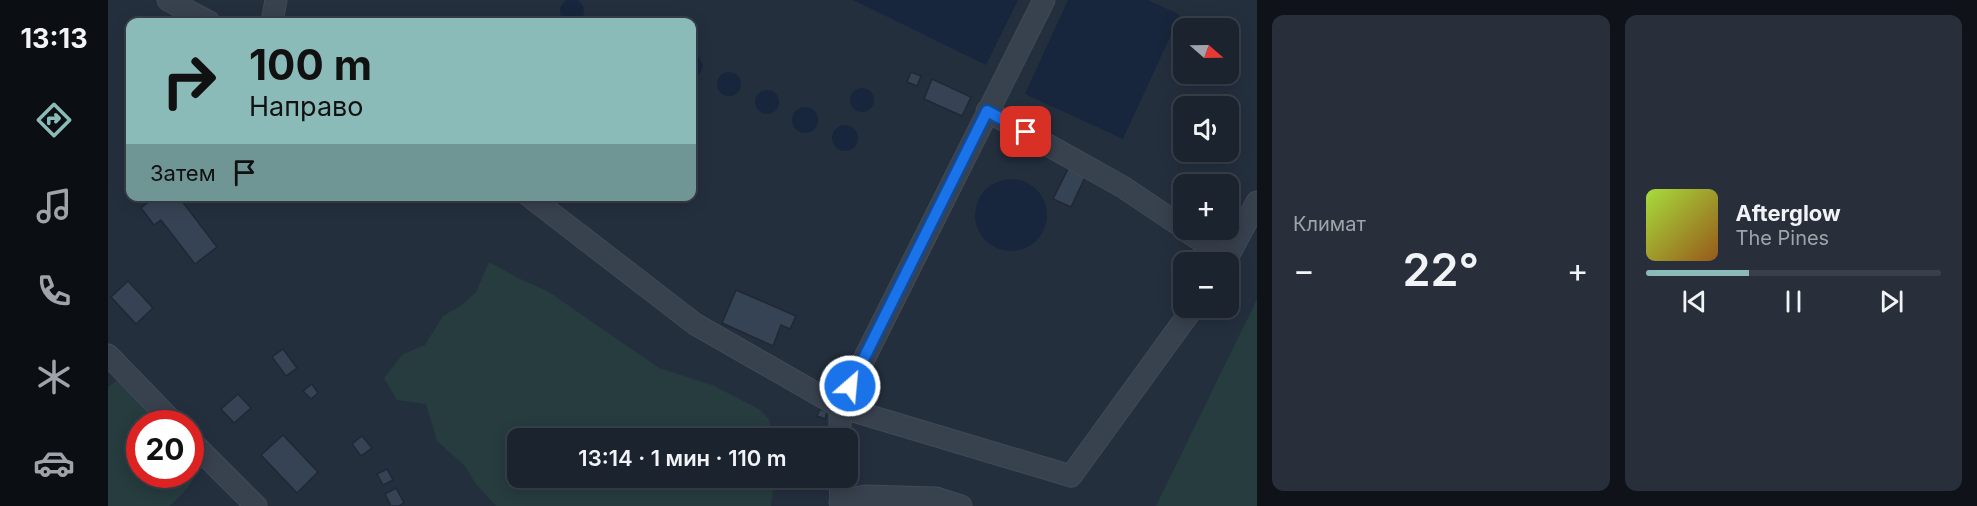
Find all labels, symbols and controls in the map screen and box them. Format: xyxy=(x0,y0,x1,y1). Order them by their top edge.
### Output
north arrow xyxy=(1173,18,1239,84)
map controls xyxy=(1173,18,1239,318)
text: 13:13 xyxy=(20,22,88,55)
text: 100 m xyxy=(249,39,372,90)
icon: right xyxy=(150,42,228,120)
text: Направо xyxy=(249,90,364,123)
button: sound xyxy=(1173,96,1239,162)
icon: directions xyxy=(33,99,75,141)
pin xyxy=(1000,106,1051,157)
icon: arrive xyxy=(1009,115,1042,148)
icon: arrive xyxy=(228,156,261,189)
text: Затем xyxy=(150,160,216,186)
button: + xyxy=(1173,174,1239,240)
icon: music xyxy=(33,185,75,227)
text: Afterglow xyxy=(1736,200,1841,226)
text: Климат xyxy=(1293,212,1366,236)
text: The Pines xyxy=(1736,226,1829,250)
text: 22° xyxy=(1402,242,1479,297)
text: − xyxy=(1293,250,1315,290)
text: + xyxy=(1567,250,1589,290)
button: − xyxy=(1173,252,1239,318)
icon: phone xyxy=(33,270,75,312)
icon: previous xyxy=(1678,285,1711,318)
icon: pause xyxy=(1777,285,1810,318)
icon: next xyxy=(1875,285,1908,318)
position arrow xyxy=(818,354,882,418)
icon: climate xyxy=(33,356,75,398)
speed limit sign: 20 xyxy=(126,410,204,488)
icon: car xyxy=(33,442,75,484)
text: 13:14 · 1 мин · 110 m xyxy=(578,445,787,471)

